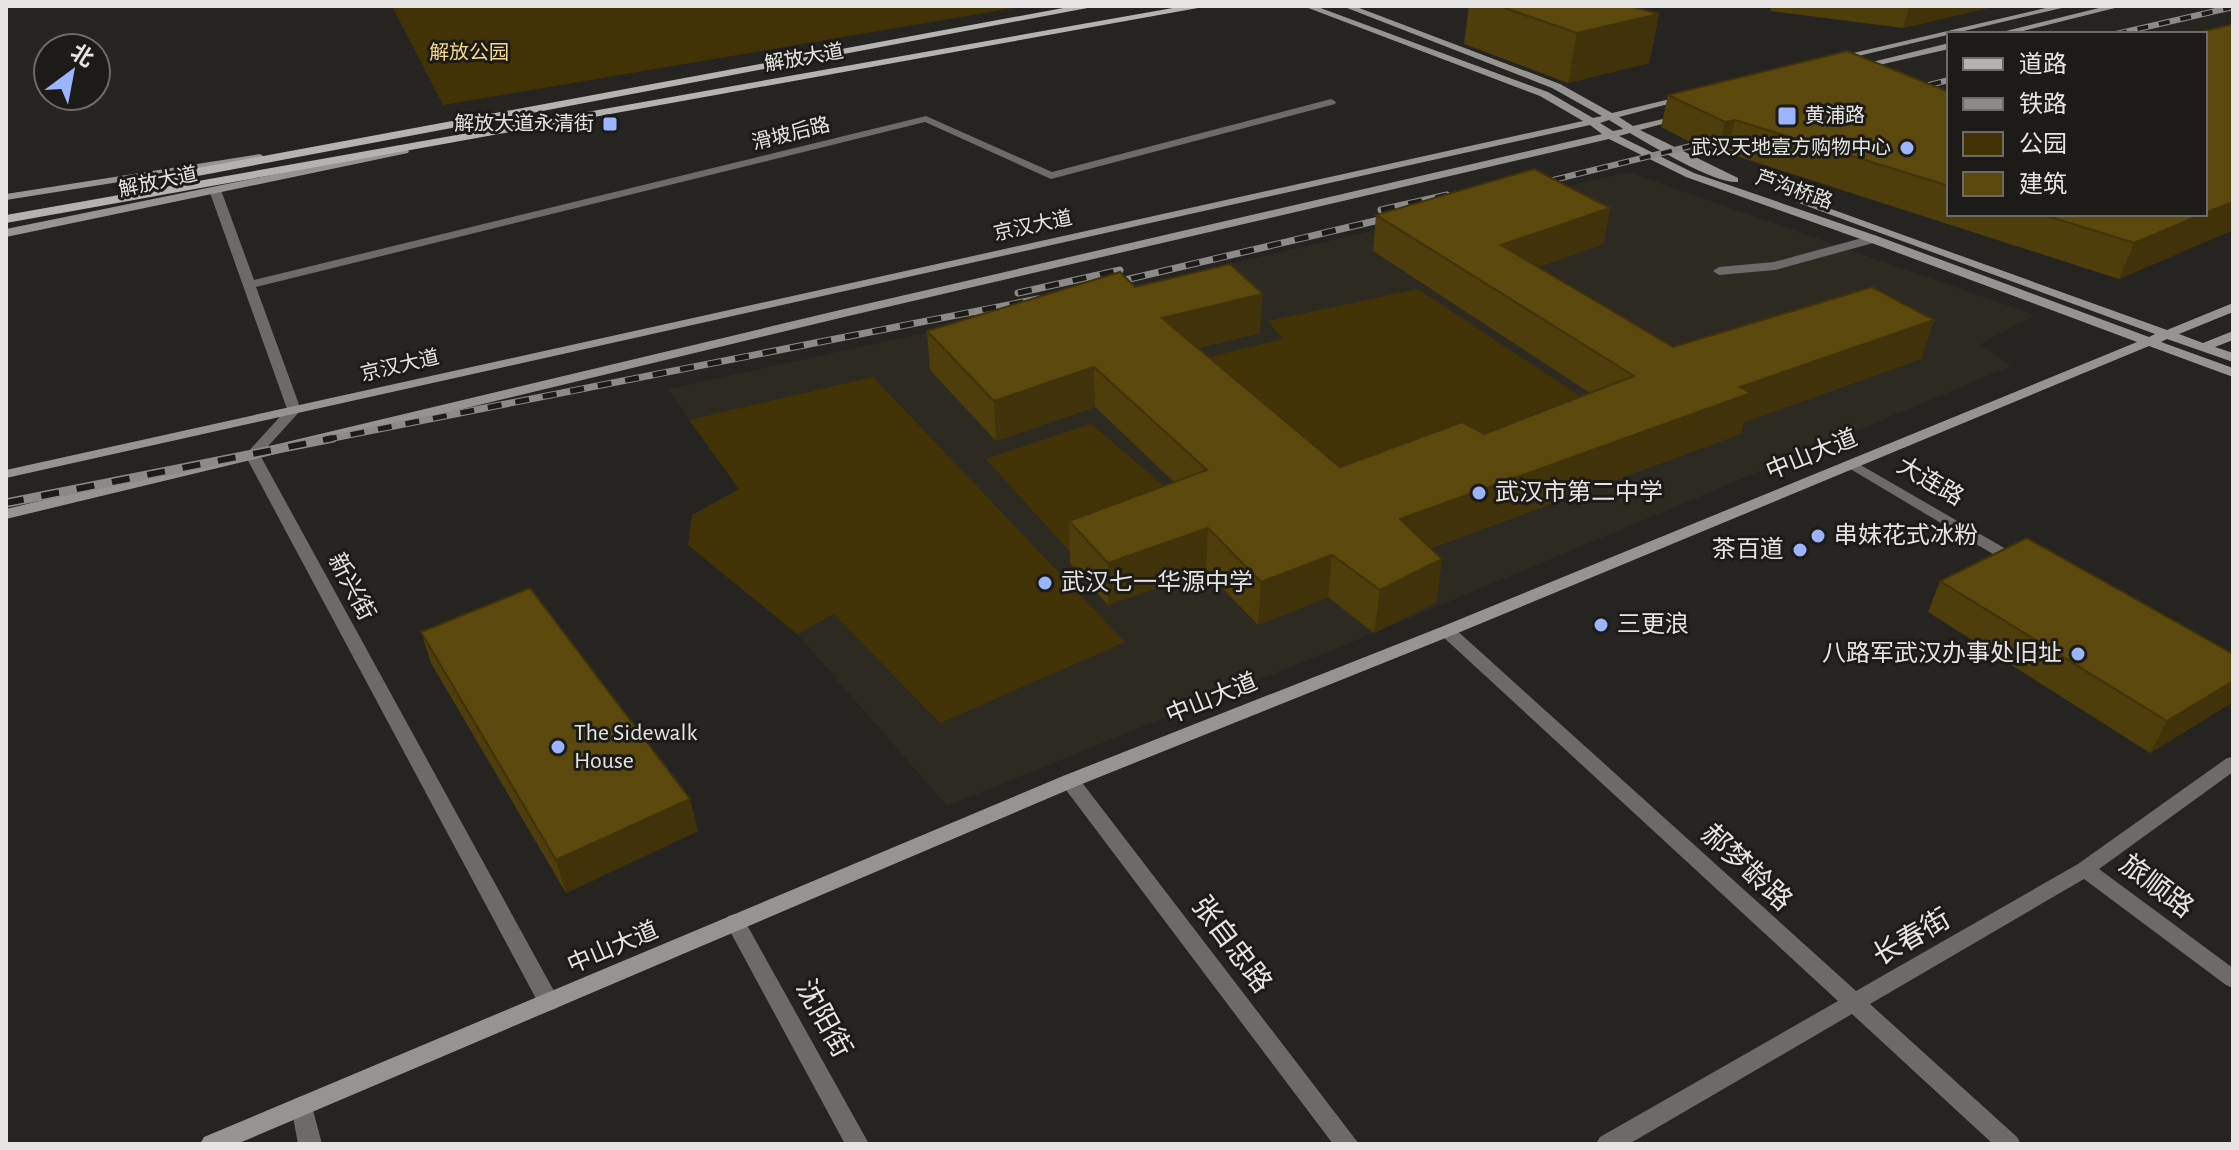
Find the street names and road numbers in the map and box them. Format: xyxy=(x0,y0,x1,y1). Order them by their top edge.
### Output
street label: 解放大道 xyxy=(763,40,845,75)
street label: 滑坡后路 xyxy=(750,114,832,153)
street label: 解放大道 xyxy=(117,163,199,200)
street label: 芦沟桥路 xyxy=(1753,167,1835,212)
street label: 京汉大道 xyxy=(992,207,1074,244)
street label: 京汉大道 xyxy=(359,346,441,385)
street label: 中山大道 xyxy=(1762,424,1861,484)
street label: 大连路 xyxy=(1893,452,1968,510)
street label: 新兴街 xyxy=(324,549,380,624)
street label: 中山大道 xyxy=(1162,668,1261,728)
street label: 郝梦龄路 xyxy=(1695,818,1798,916)
street label: 旅顺路 xyxy=(2114,849,2199,923)
street label: 张自忠路 xyxy=(1186,891,1277,998)
street label: 长春街 xyxy=(1868,903,1955,971)
street label: 中山大道 xyxy=(563,916,662,978)
street label: 沈阳街 xyxy=(790,975,857,1063)

